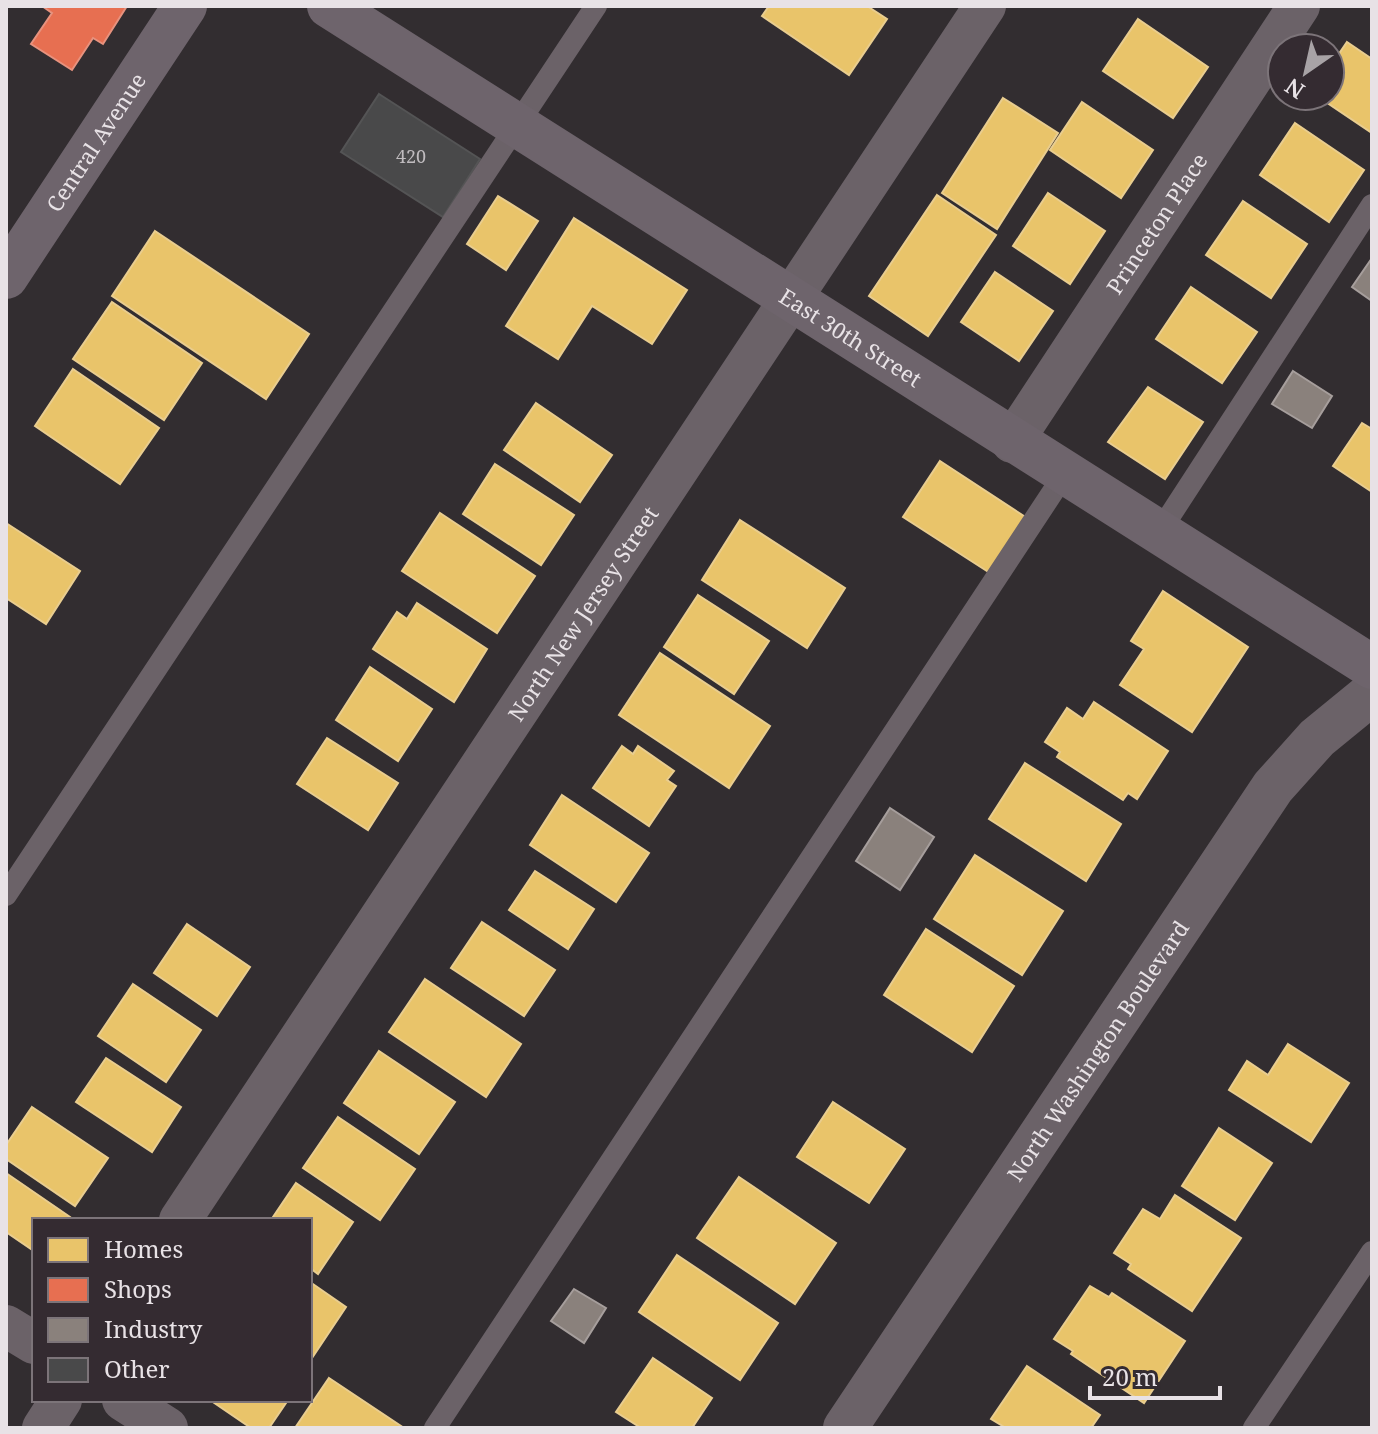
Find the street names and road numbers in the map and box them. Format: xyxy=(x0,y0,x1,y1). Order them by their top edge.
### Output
street label: Central Avenue xyxy=(38,66,152,217)
street label: Princeton Place xyxy=(1099,147,1213,299)
street label: East 30th Street xyxy=(774,281,928,393)
street label: North New Jersey Street xyxy=(500,500,665,727)
street label: North Washington Boulevard xyxy=(999,914,1195,1187)

